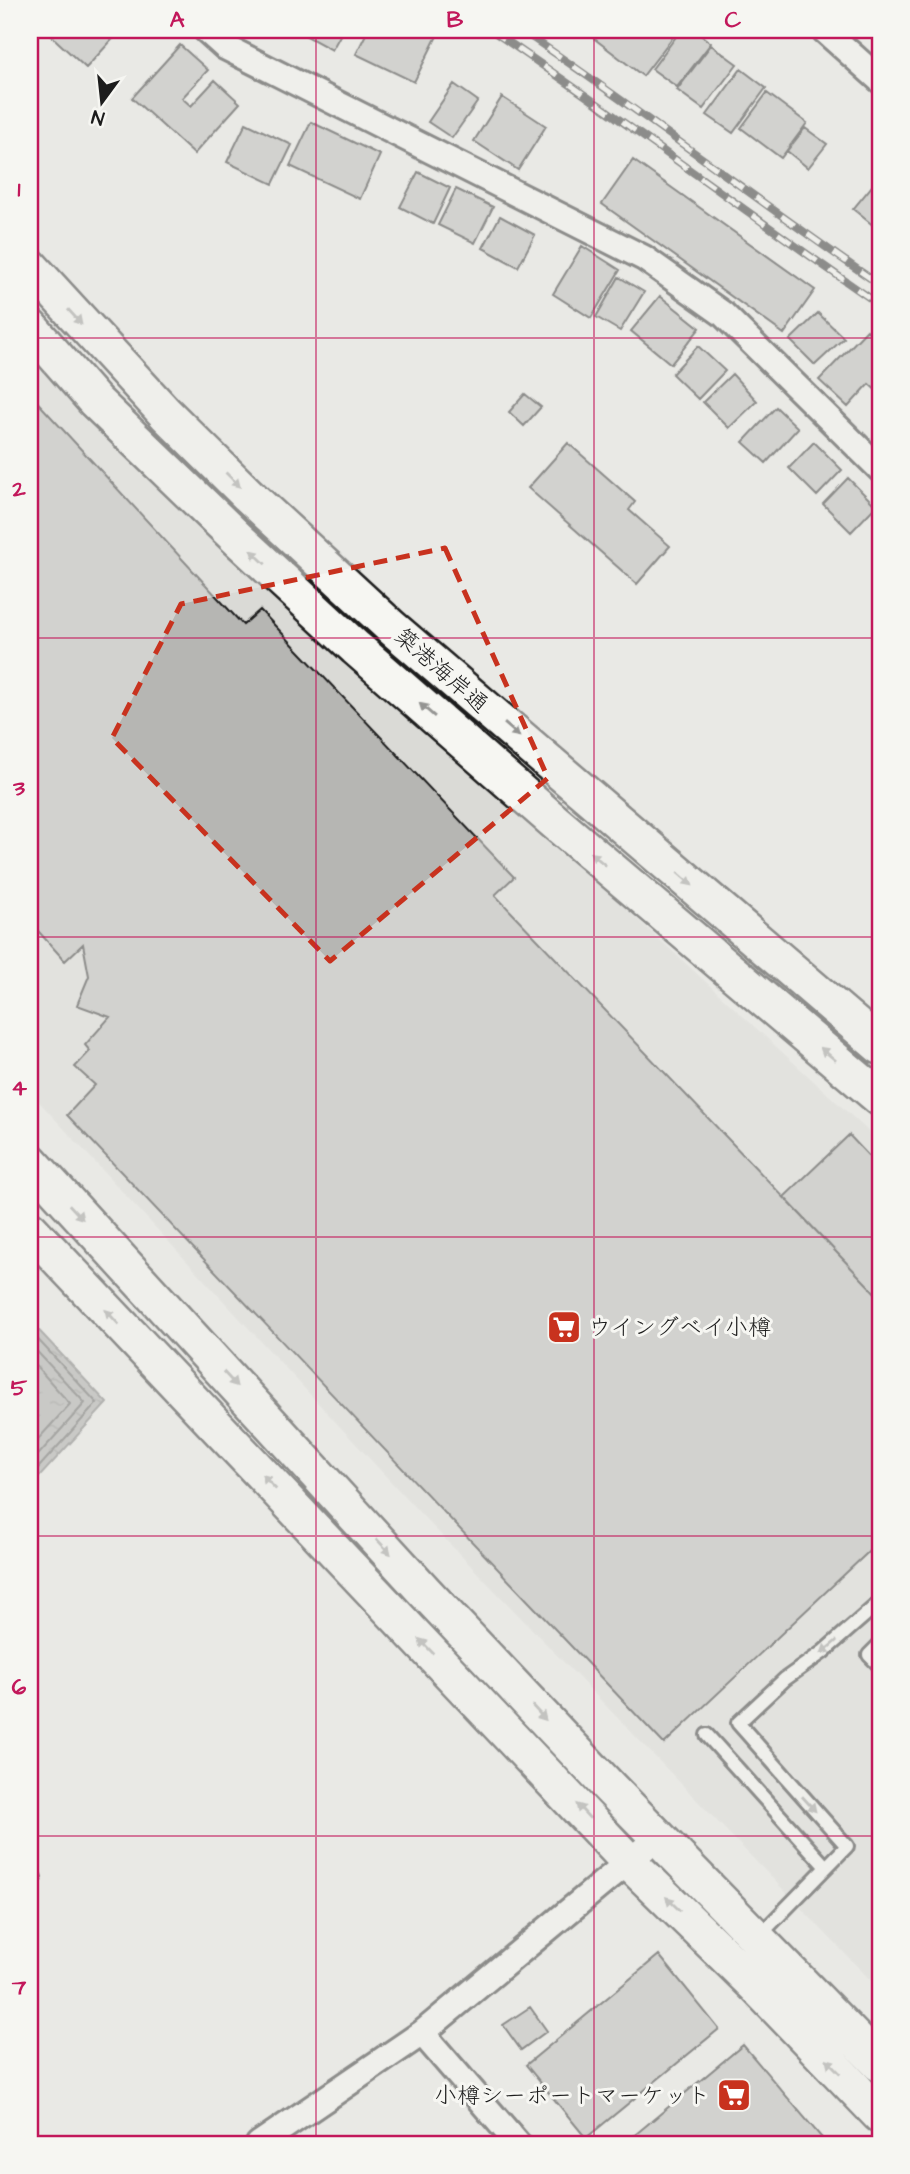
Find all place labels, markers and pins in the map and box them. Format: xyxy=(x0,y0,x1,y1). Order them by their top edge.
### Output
supermarket icon: ウイングベイ小樽 xyxy=(545,1308,583,1346)
place label: ウイングベイ小樽 xyxy=(588,1312,771,1344)
supermarket icon: 小樽シーポートマーケット xyxy=(715,2076,753,2114)
place label: 小樽シーポートマーケット xyxy=(434,2080,710,2112)

